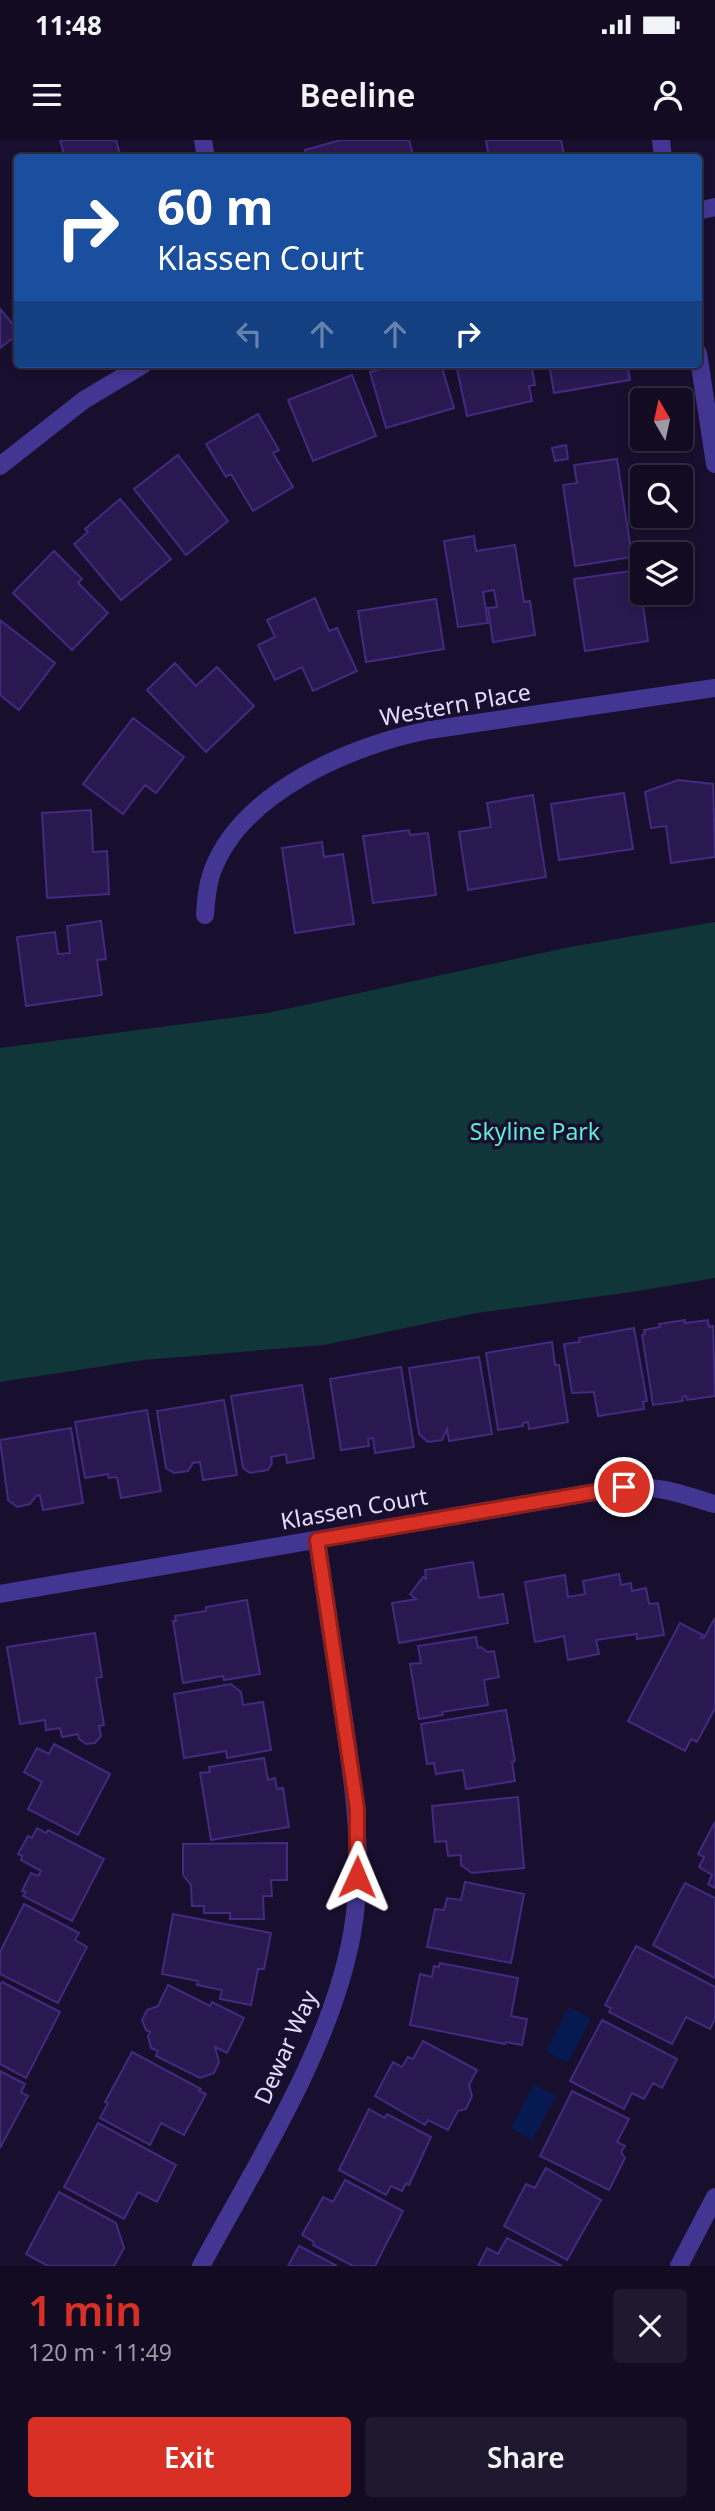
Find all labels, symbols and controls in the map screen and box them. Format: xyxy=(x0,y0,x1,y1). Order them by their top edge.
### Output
text: 11:48 xyxy=(35,7,102,43)
text: Beeline xyxy=(300,73,415,116)
icon: menu xyxy=(28,76,66,114)
icon: person xyxy=(649,76,687,114)
text: 60 m xyxy=(157,173,274,239)
icon: right xyxy=(42,182,133,273)
text: Klassen Court xyxy=(157,236,364,279)
icon: left xyxy=(230,315,268,353)
icon: ahead xyxy=(303,315,341,353)
icon: ahead xyxy=(376,315,414,353)
icon: right xyxy=(449,315,487,353)
north arrow xyxy=(630,388,693,452)
map controls xyxy=(630,388,693,605)
button: search xyxy=(630,465,693,528)
button: layers xyxy=(630,542,693,605)
street label: Western Place xyxy=(377,675,533,733)
park label: Skyline Park xyxy=(470,1115,601,1147)
pin xyxy=(594,1457,654,1517)
icon: arrive xyxy=(605,1468,643,1506)
street label: Klassen Court xyxy=(278,1479,430,1537)
position arrow xyxy=(320,1840,394,1914)
street label: Dewar Way xyxy=(246,1985,324,2109)
text: 1 min xyxy=(28,2281,142,2338)
button: close xyxy=(613,2289,687,2363)
text: 120 m · 11:49 xyxy=(28,2336,172,2368)
button: Exit xyxy=(28,2417,351,2497)
button: Share xyxy=(365,2417,687,2497)

